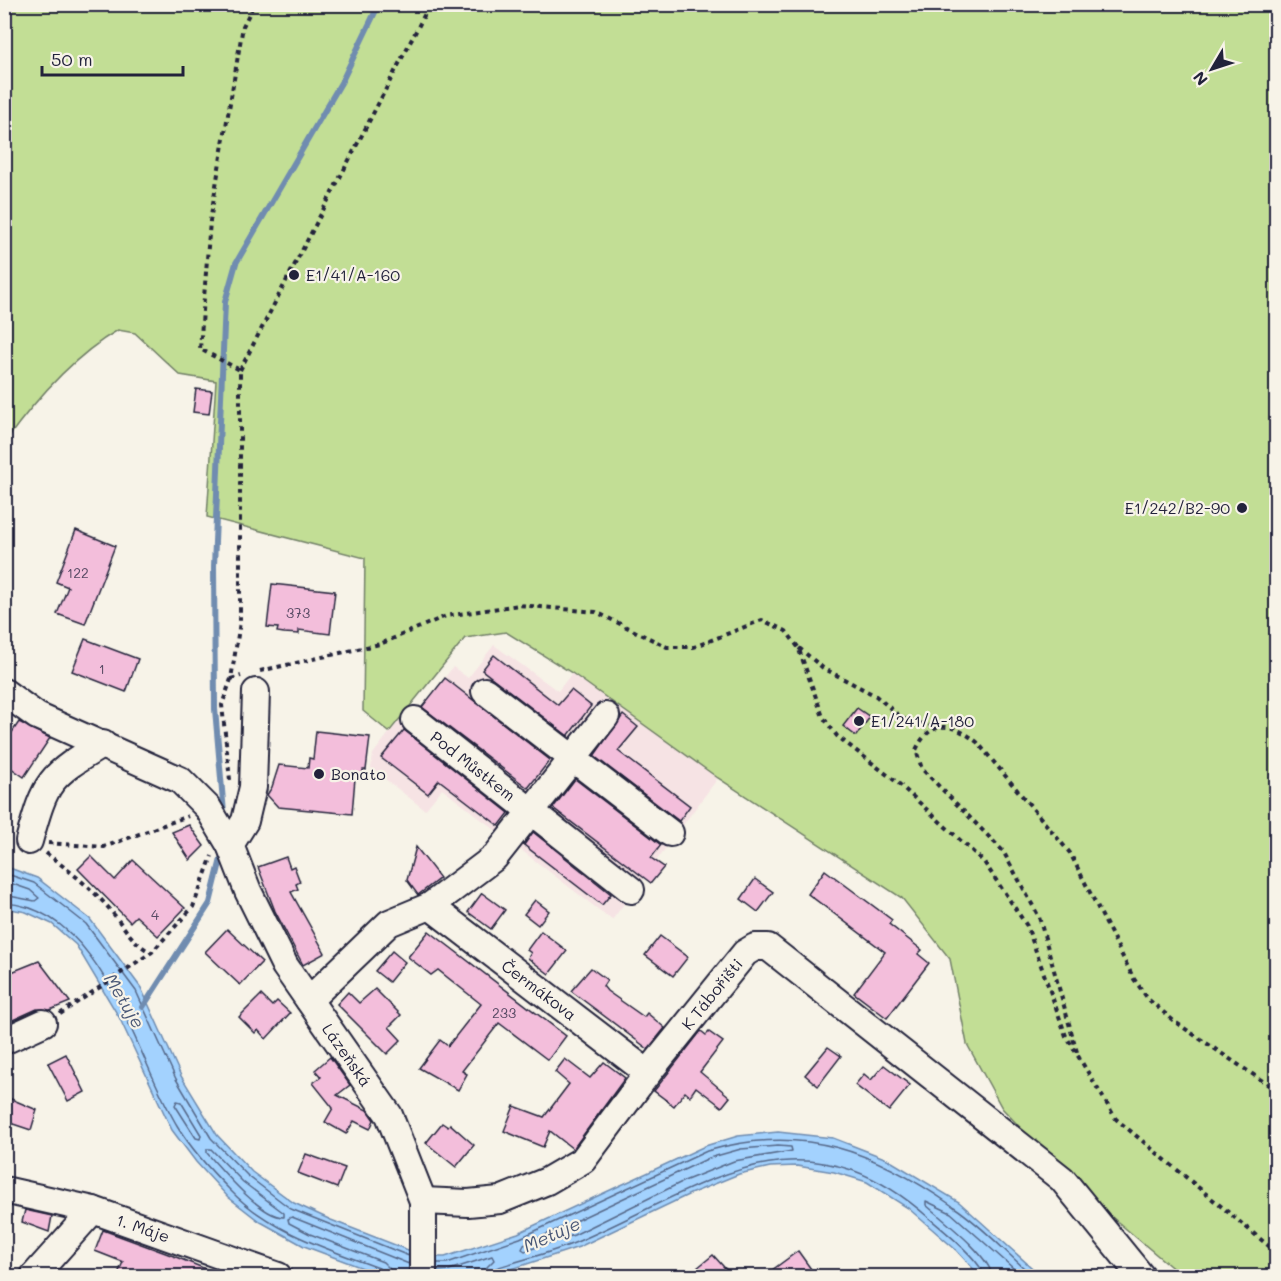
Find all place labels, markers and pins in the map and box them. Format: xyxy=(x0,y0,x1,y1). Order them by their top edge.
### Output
place label: E1/41/A-160 xyxy=(306,264,400,285)
marker: E1/41/A-160 xyxy=(287,268,301,282)
place label: E1/242/B2-90 xyxy=(1125,497,1230,518)
marker: E1/242/B2-90 xyxy=(1235,501,1249,515)
place label: E1/241/A-180 xyxy=(871,710,974,731)
marker: E1/241/A-180 xyxy=(852,714,866,728)
place label: Bonato xyxy=(331,763,386,784)
marker: Bonato xyxy=(312,767,326,781)

